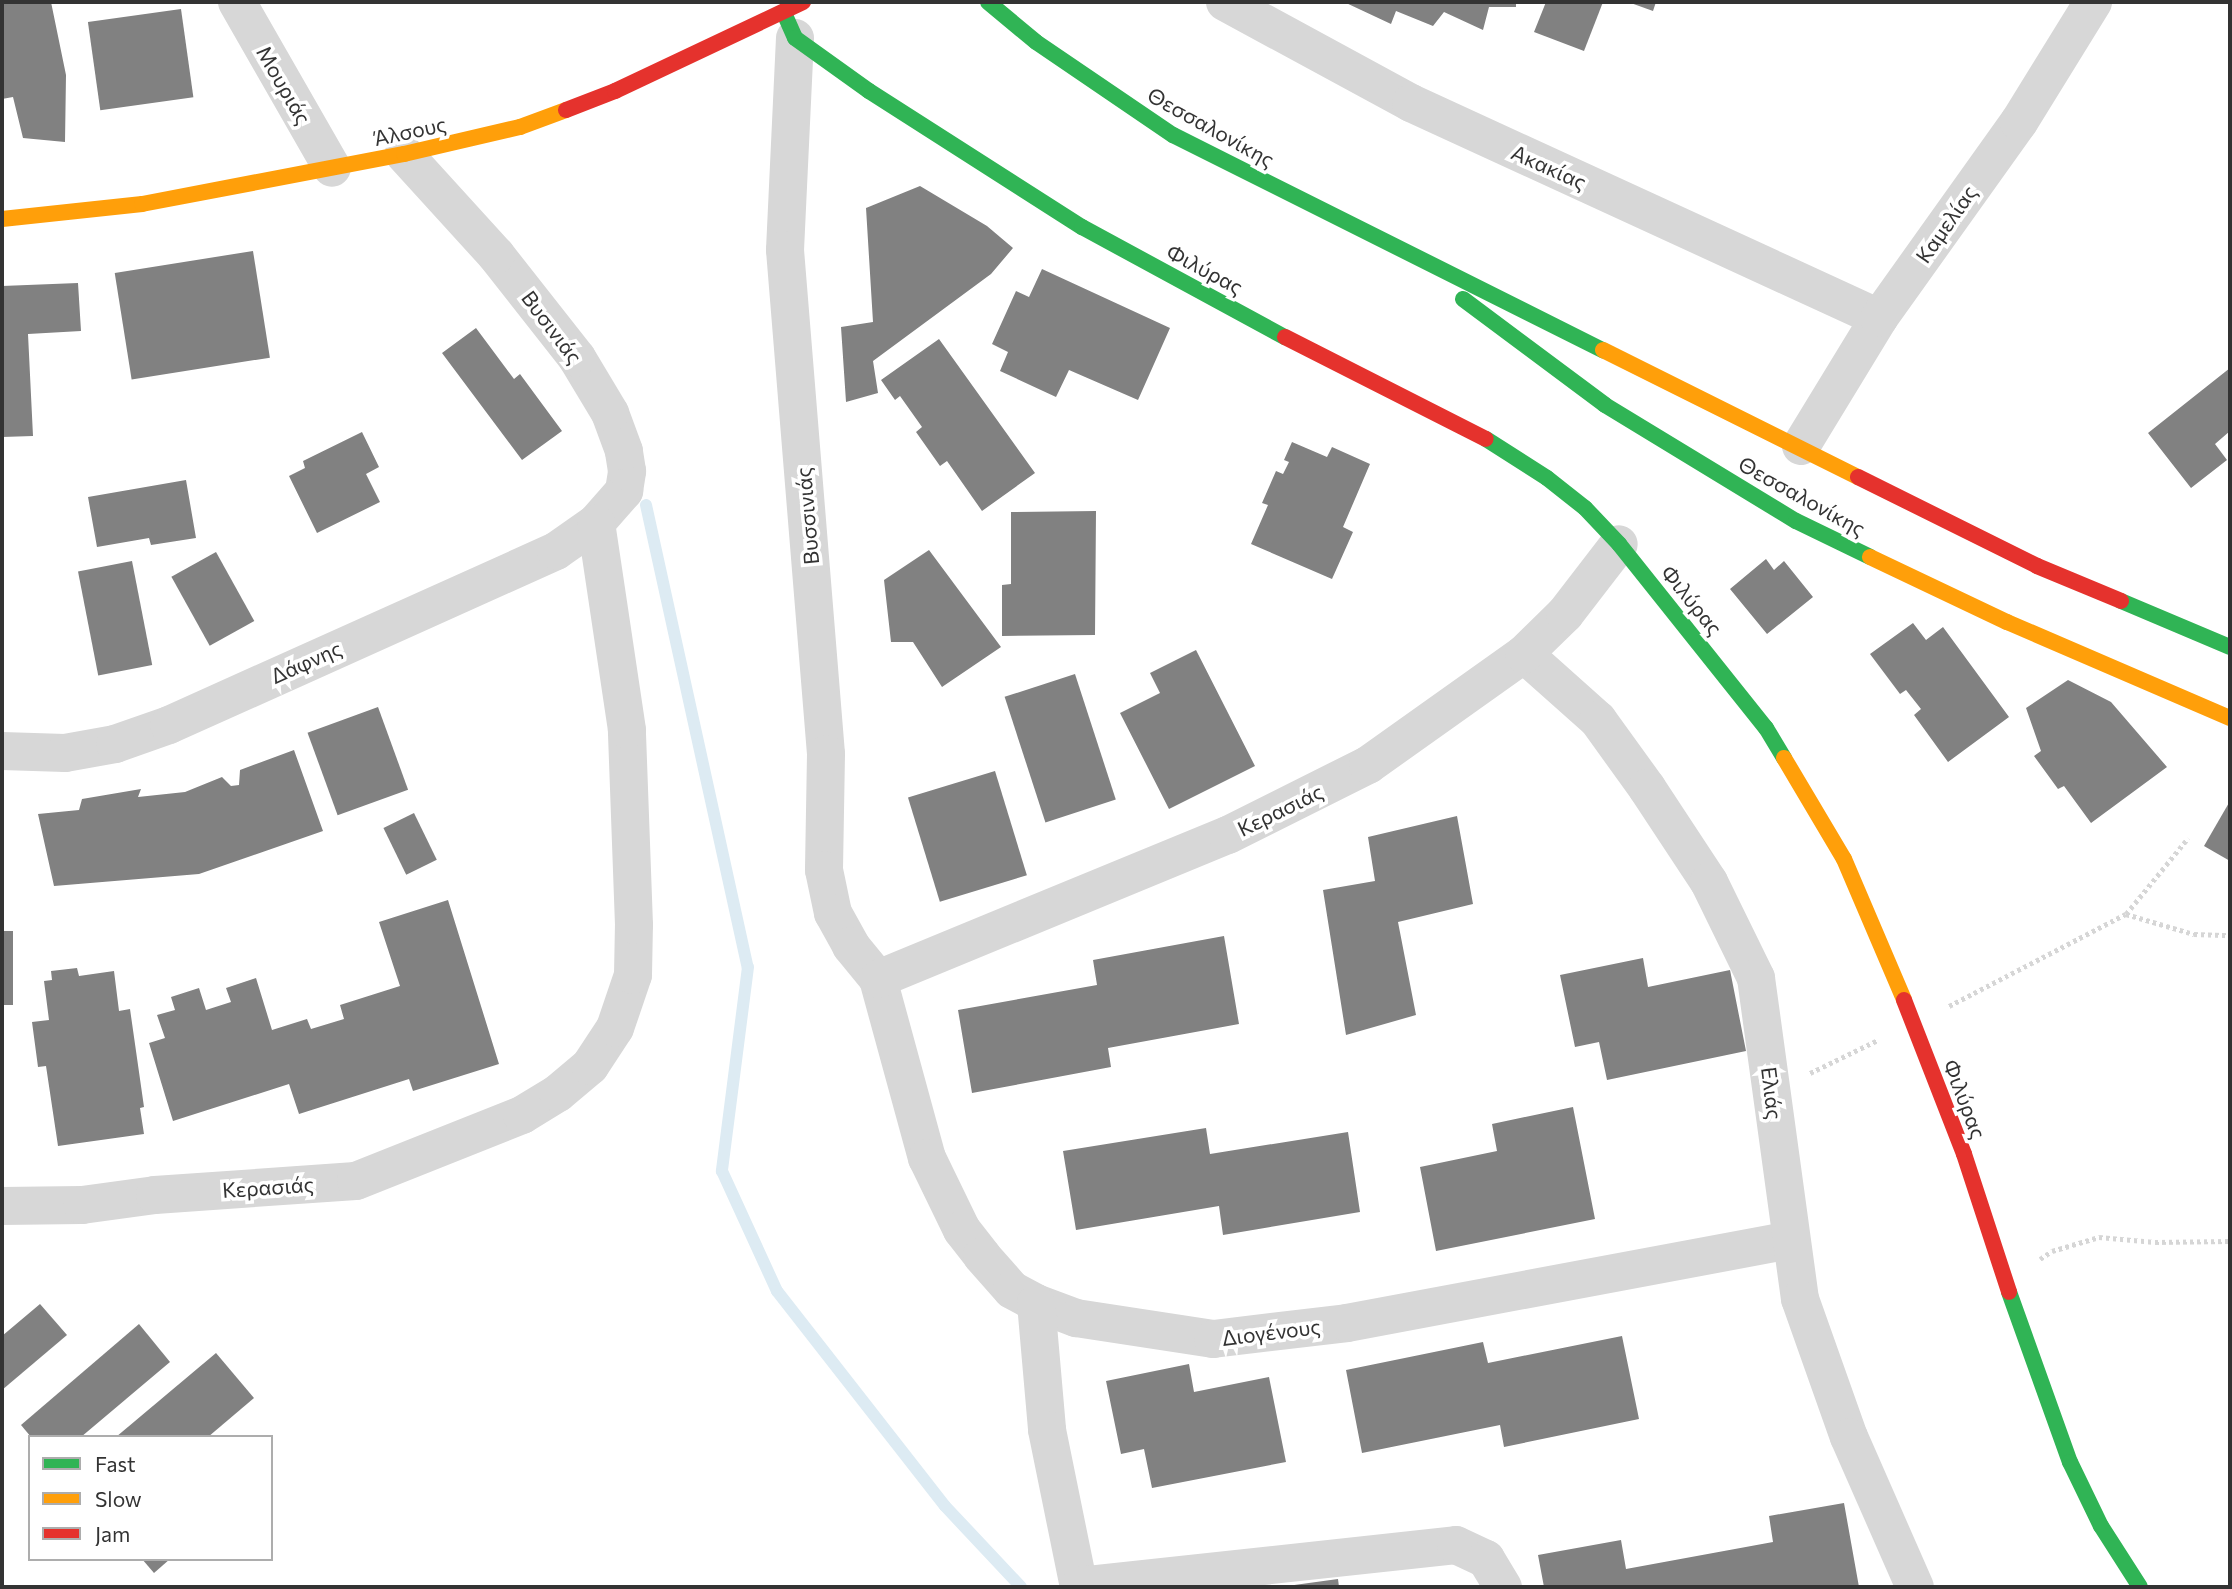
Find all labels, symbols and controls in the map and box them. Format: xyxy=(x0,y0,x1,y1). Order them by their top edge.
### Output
street label: Μουριάς xyxy=(252,41,316,129)
street label: Θεσσαλονίκης xyxy=(1143,82,1279,172)
street label: Άλσους xyxy=(372,111,448,151)
street label: Ακακίας xyxy=(1508,139,1590,195)
street label: Καμελίας xyxy=(1910,180,1982,268)
street label: Φιλύρας xyxy=(1163,239,1247,299)
street label: Βυσινιάς xyxy=(516,286,588,368)
street label: Θεσσαλονίκης xyxy=(1734,451,1870,541)
street label: Βυσσινιάς xyxy=(790,466,824,566)
street label: Φιλύρας xyxy=(1656,560,1728,640)
street label: Δάφνης xyxy=(267,635,345,689)
street label: Κερασιάς xyxy=(1233,779,1327,841)
street label: Φιλύρας xyxy=(1938,1056,1992,1142)
street label: Ελιάς xyxy=(1756,1065,1788,1121)
street label: Κερασιάς xyxy=(221,1171,315,1203)
street label: Διογένους xyxy=(1220,1313,1322,1351)
legend xyxy=(28,1435,273,1561)
text: Fast xyxy=(95,1451,136,1476)
text: Slow xyxy=(95,1486,142,1511)
text: Jam xyxy=(95,1521,130,1546)

